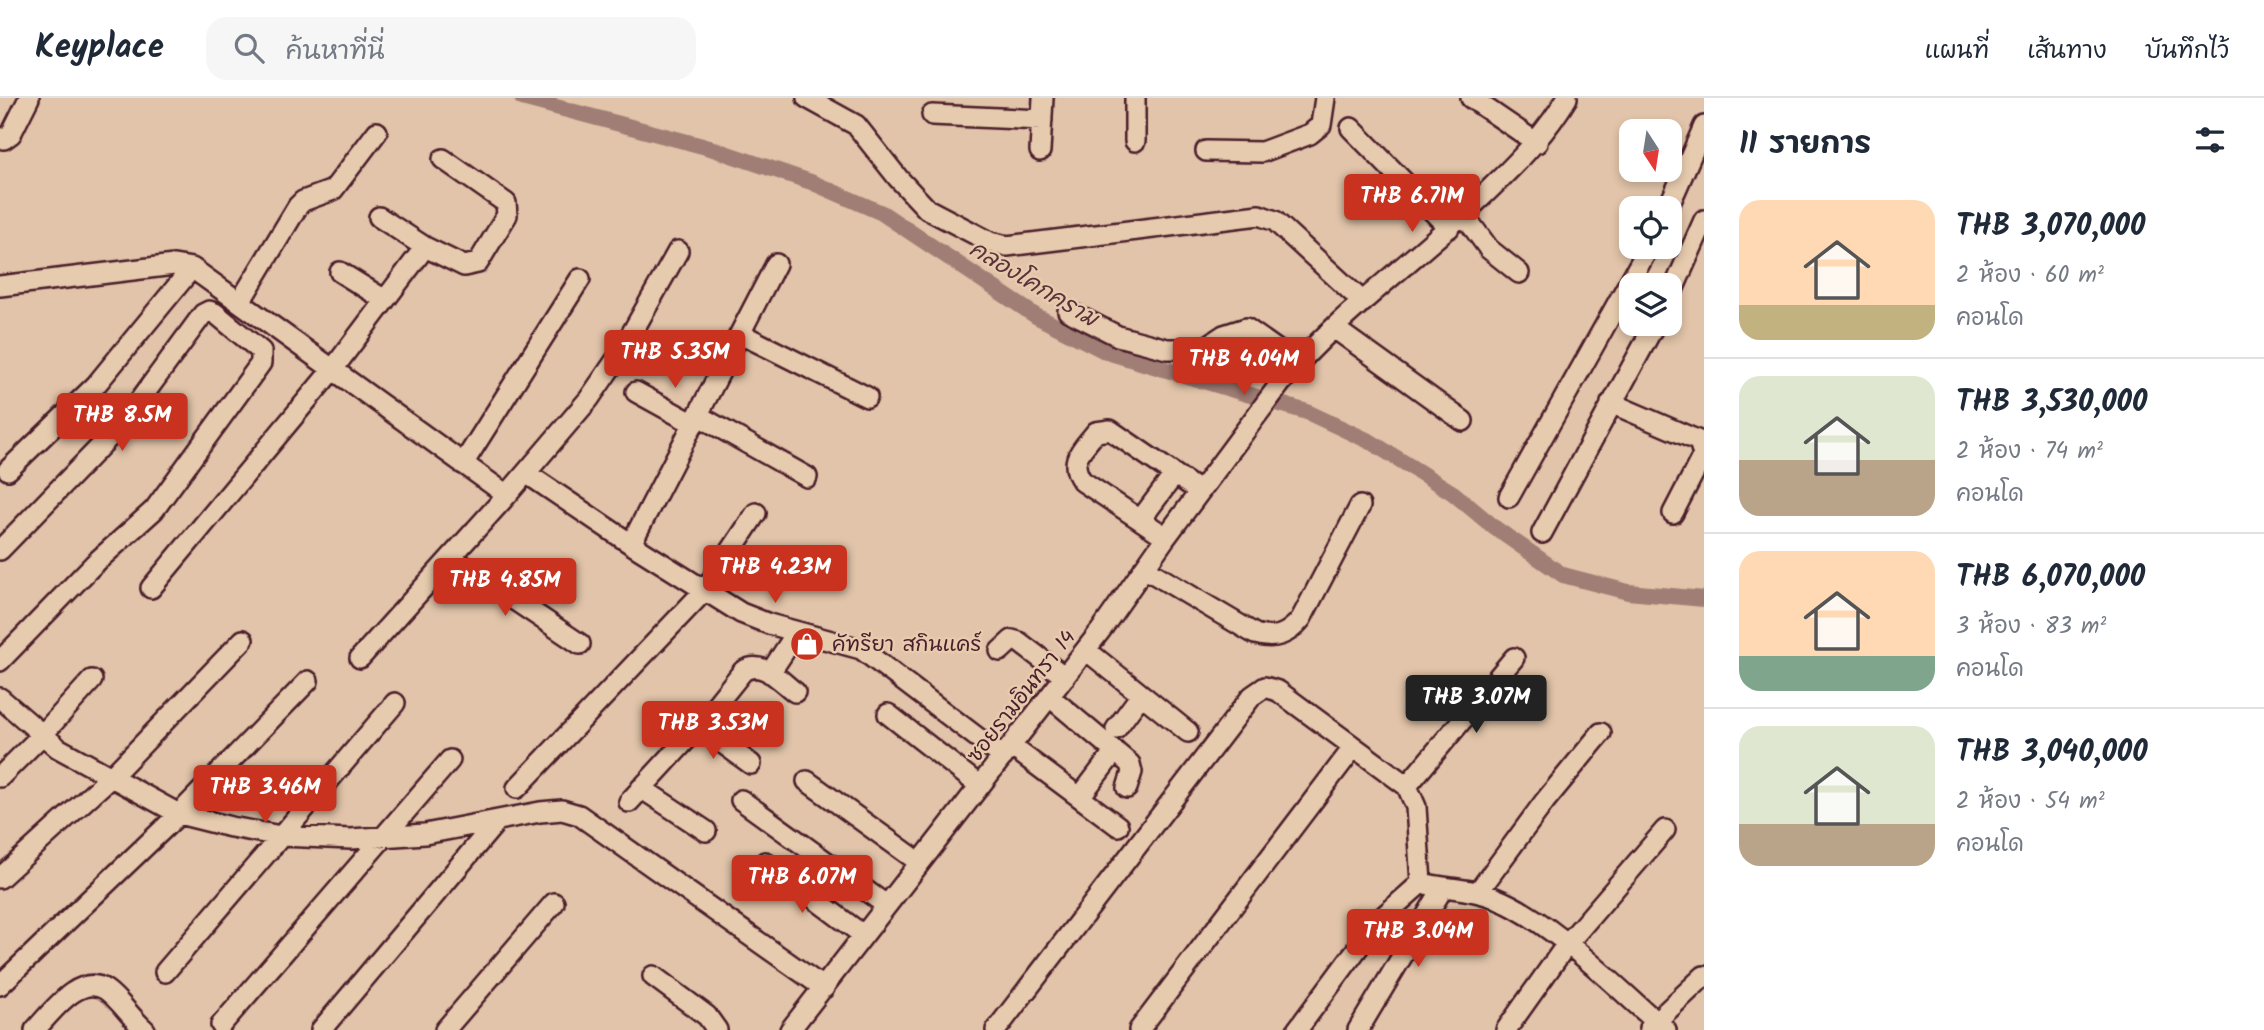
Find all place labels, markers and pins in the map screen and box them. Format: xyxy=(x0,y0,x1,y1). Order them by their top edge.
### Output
pin: THB 6.71M xyxy=(1332,174,1492,234)
pin: THB 5.35M xyxy=(595,330,755,390)
pin: THB 4.04M xyxy=(1164,338,1324,397)
pin: THB 8.5M xyxy=(50,394,194,453)
pin: THB 4.23M xyxy=(695,546,855,605)
pin: THB 4.85M xyxy=(425,559,585,618)
shop icon: คัทรียา สกินแคร์ xyxy=(788,625,826,663)
place label: คัทรียา สกินแคร์ xyxy=(832,629,981,662)
pin: THB 3.07M xyxy=(1396,676,1556,735)
pin: THB 3.53M xyxy=(633,702,793,761)
pin: THB 3.46M xyxy=(185,766,345,825)
pin: THB 6.07M xyxy=(722,856,882,915)
pin: THB 3.04M xyxy=(1338,910,1498,969)

